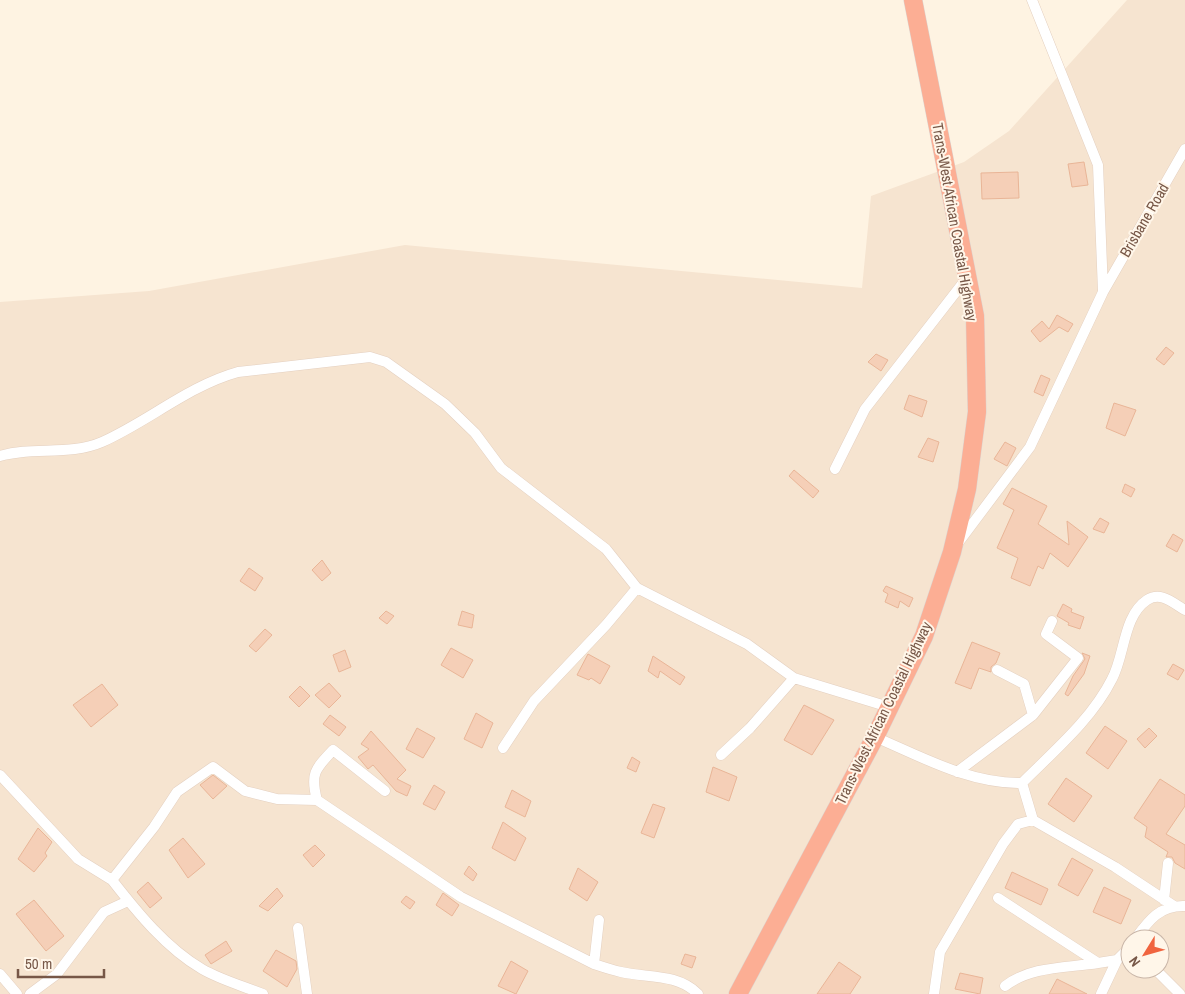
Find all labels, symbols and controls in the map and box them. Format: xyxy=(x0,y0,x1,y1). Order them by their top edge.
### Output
street label: Trans-West African Coastal Highway xyxy=(927,121,983,324)
street label: Brisbane Road xyxy=(1114,179,1174,261)
street label: Trans-West African Coastal Highway xyxy=(830,617,937,808)
north arrow xyxy=(1120,929,1170,979)
scale bar xyxy=(18,946,104,978)
text: 50 m xyxy=(25,953,52,974)
text: N xyxy=(1125,953,1144,971)

